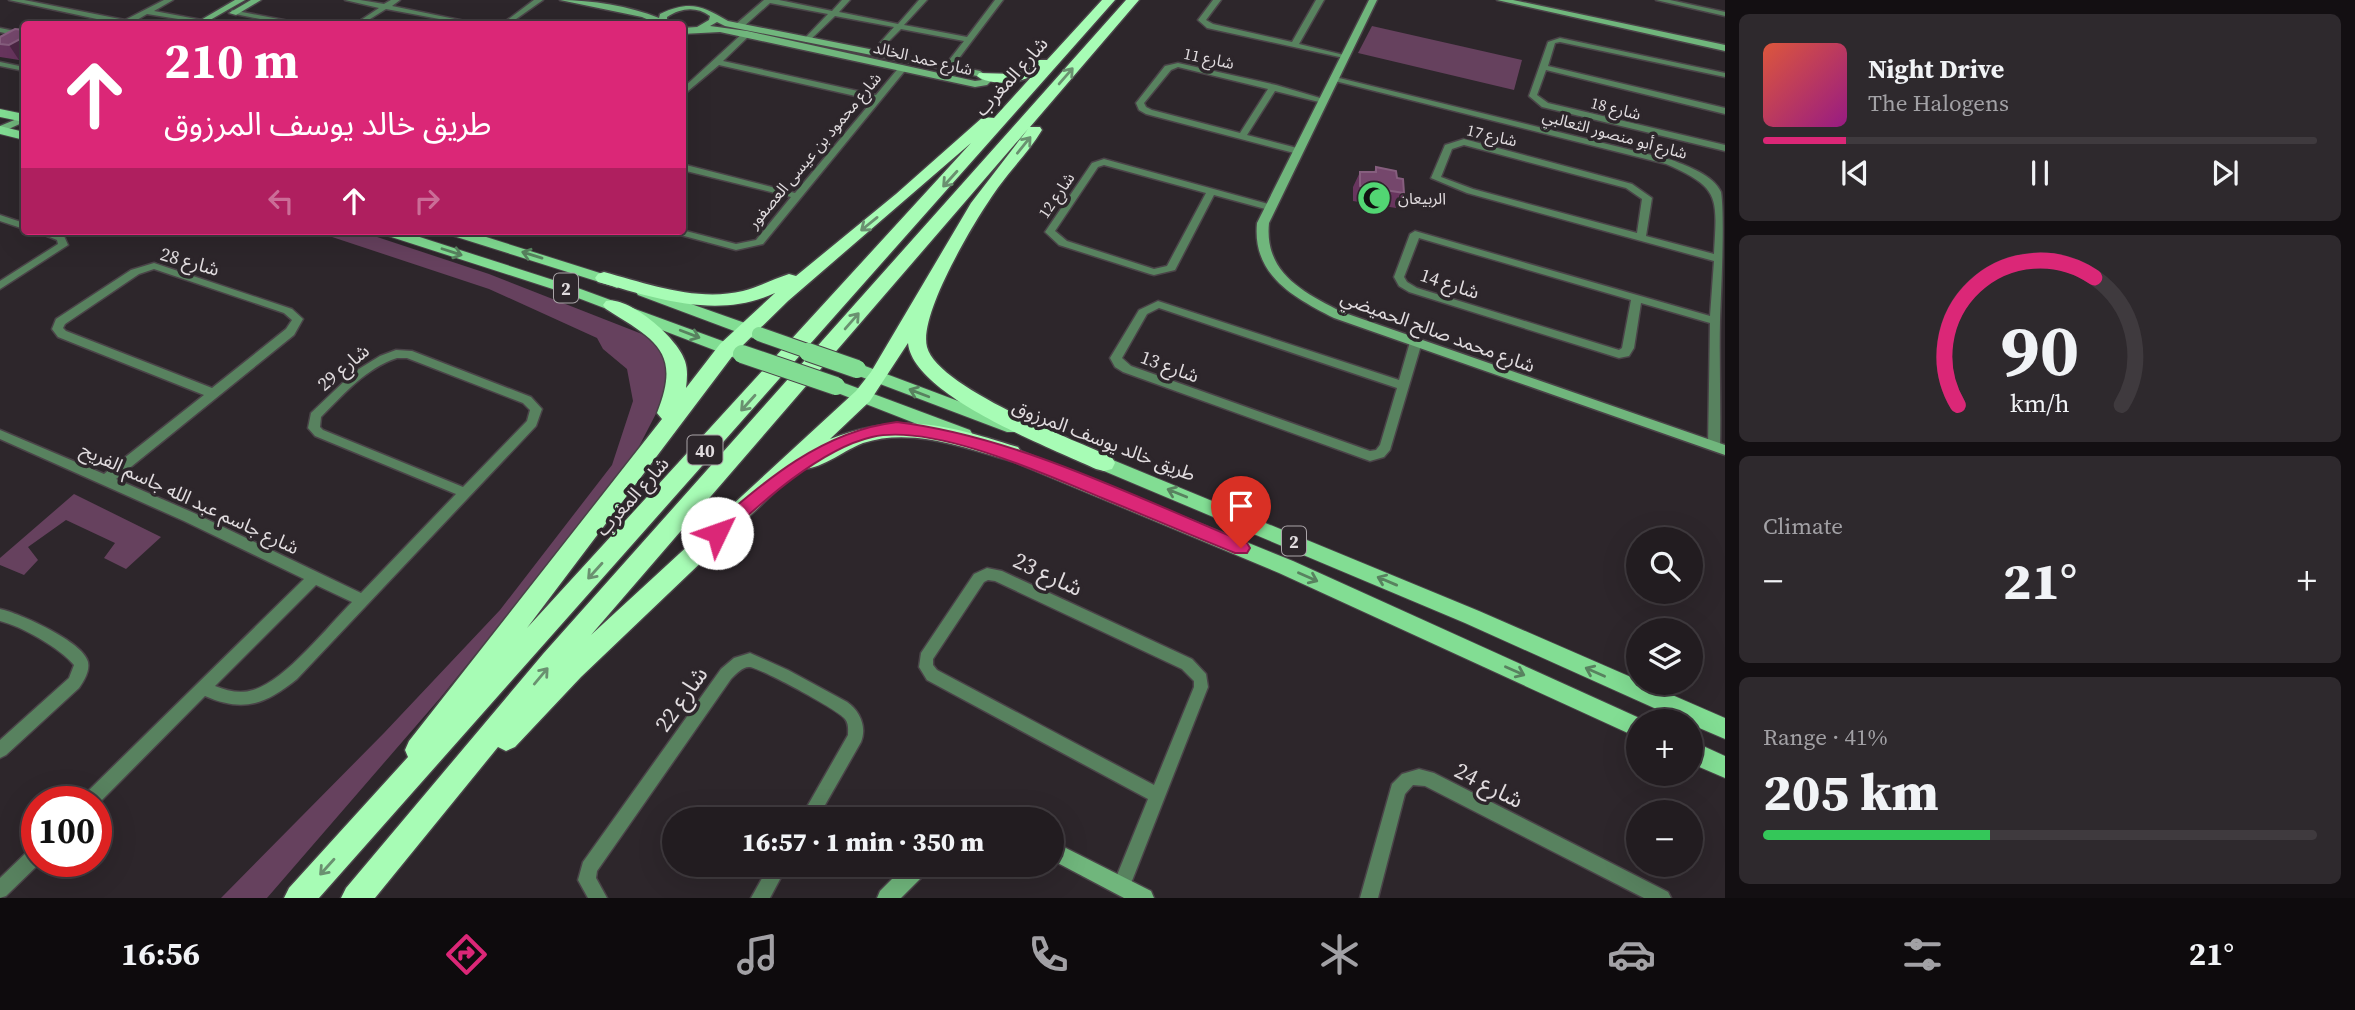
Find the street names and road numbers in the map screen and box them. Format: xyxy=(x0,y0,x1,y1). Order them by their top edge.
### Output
street label: شارع المغرب xyxy=(968,31,1054,122)
street label: شارع حمد الخالد xyxy=(871,36,975,82)
street label: شارع 11 xyxy=(1181,42,1236,76)
street label: شارع محمود بن عيسى العصفور xyxy=(742,67,887,235)
street label: شارع 18 xyxy=(1588,91,1643,127)
street label: شارع أبو منصور الثعالبي xyxy=(1540,104,1690,166)
street label: شارع 17 xyxy=(1464,119,1519,153)
street label: شارع 12 xyxy=(1033,168,1081,223)
street label: شارع 28 xyxy=(157,240,223,283)
street label: شارع 14 xyxy=(1417,261,1483,306)
road number: 2 xyxy=(554,274,578,302)
street label: شارع محمد صالح الحميضي xyxy=(1336,284,1539,381)
street label: شارع 29 xyxy=(311,338,375,397)
street label: شارع 13 xyxy=(1137,343,1203,389)
street label: طريق خالد يوسف المرزوق xyxy=(1009,393,1200,487)
street label: شارع جاسم عبد الله جاسم الفريح xyxy=(76,436,303,562)
road number: 40 xyxy=(688,436,722,464)
street label: شارع المغرب xyxy=(589,451,675,542)
road number: 2 xyxy=(1282,526,1306,556)
street label: شارع 23 xyxy=(1008,544,1088,605)
street label: شارع 22 xyxy=(647,660,716,739)
street label: شارع 24 xyxy=(1449,754,1529,817)

